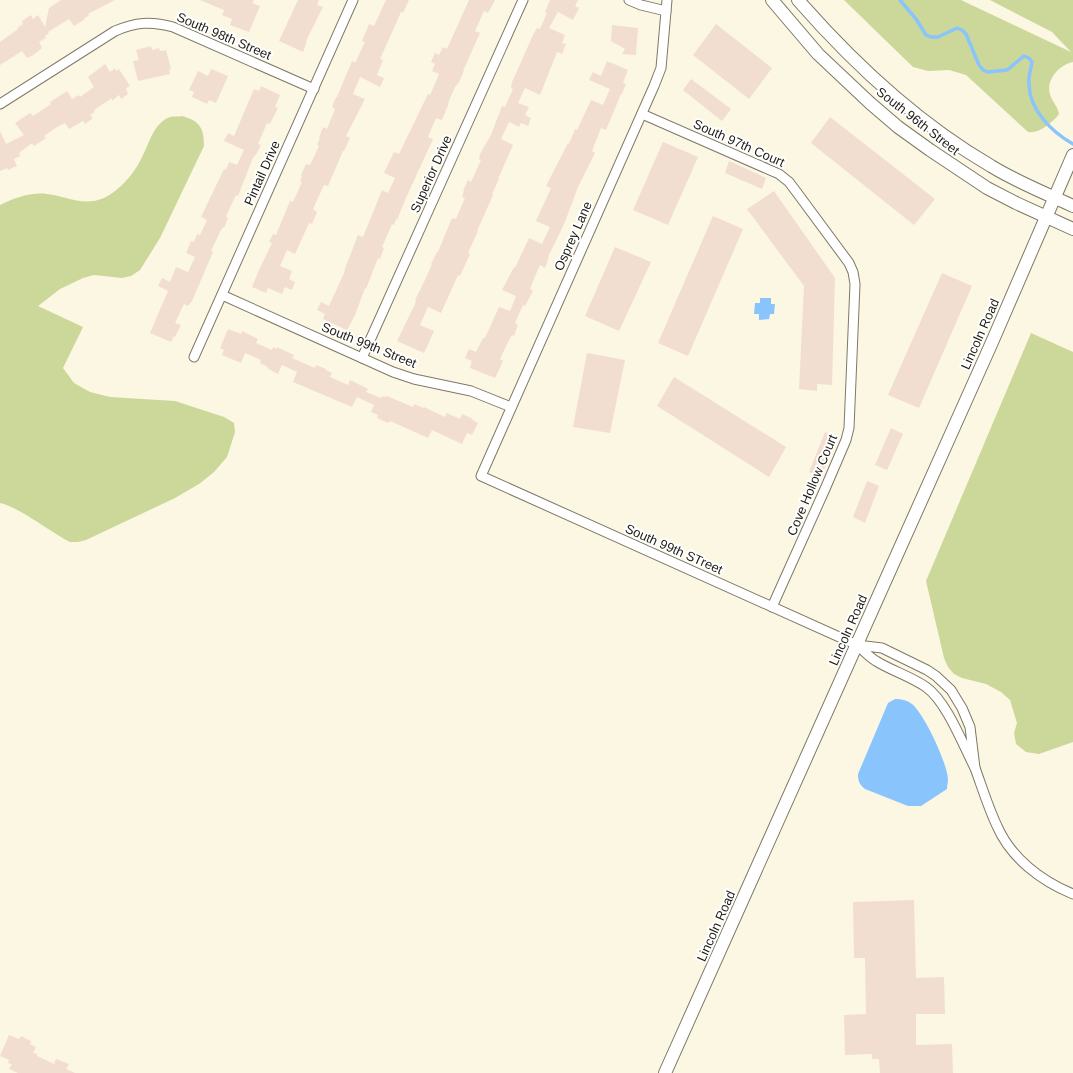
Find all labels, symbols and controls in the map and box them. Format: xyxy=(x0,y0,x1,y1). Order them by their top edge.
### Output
street label: South 98th Street xyxy=(174,9,274,63)
street label: South 96th Street xyxy=(874,84,963,158)
street label: South 97th Court xyxy=(691,116,787,170)
street label: Superior Drive xyxy=(407,133,455,215)
street label: Pintail Drive xyxy=(241,138,283,208)
street label: Osprey Lane xyxy=(551,199,595,273)
street label: Lincoln Road xyxy=(958,296,1002,372)
street label: South 99th Street xyxy=(319,319,419,371)
street label: Cove Hollow Court xyxy=(784,432,840,538)
street label: South 99th STreet xyxy=(623,521,725,577)
street label: Lincoln Road xyxy=(826,592,870,668)
street label: Lincoln Road xyxy=(694,888,738,964)

